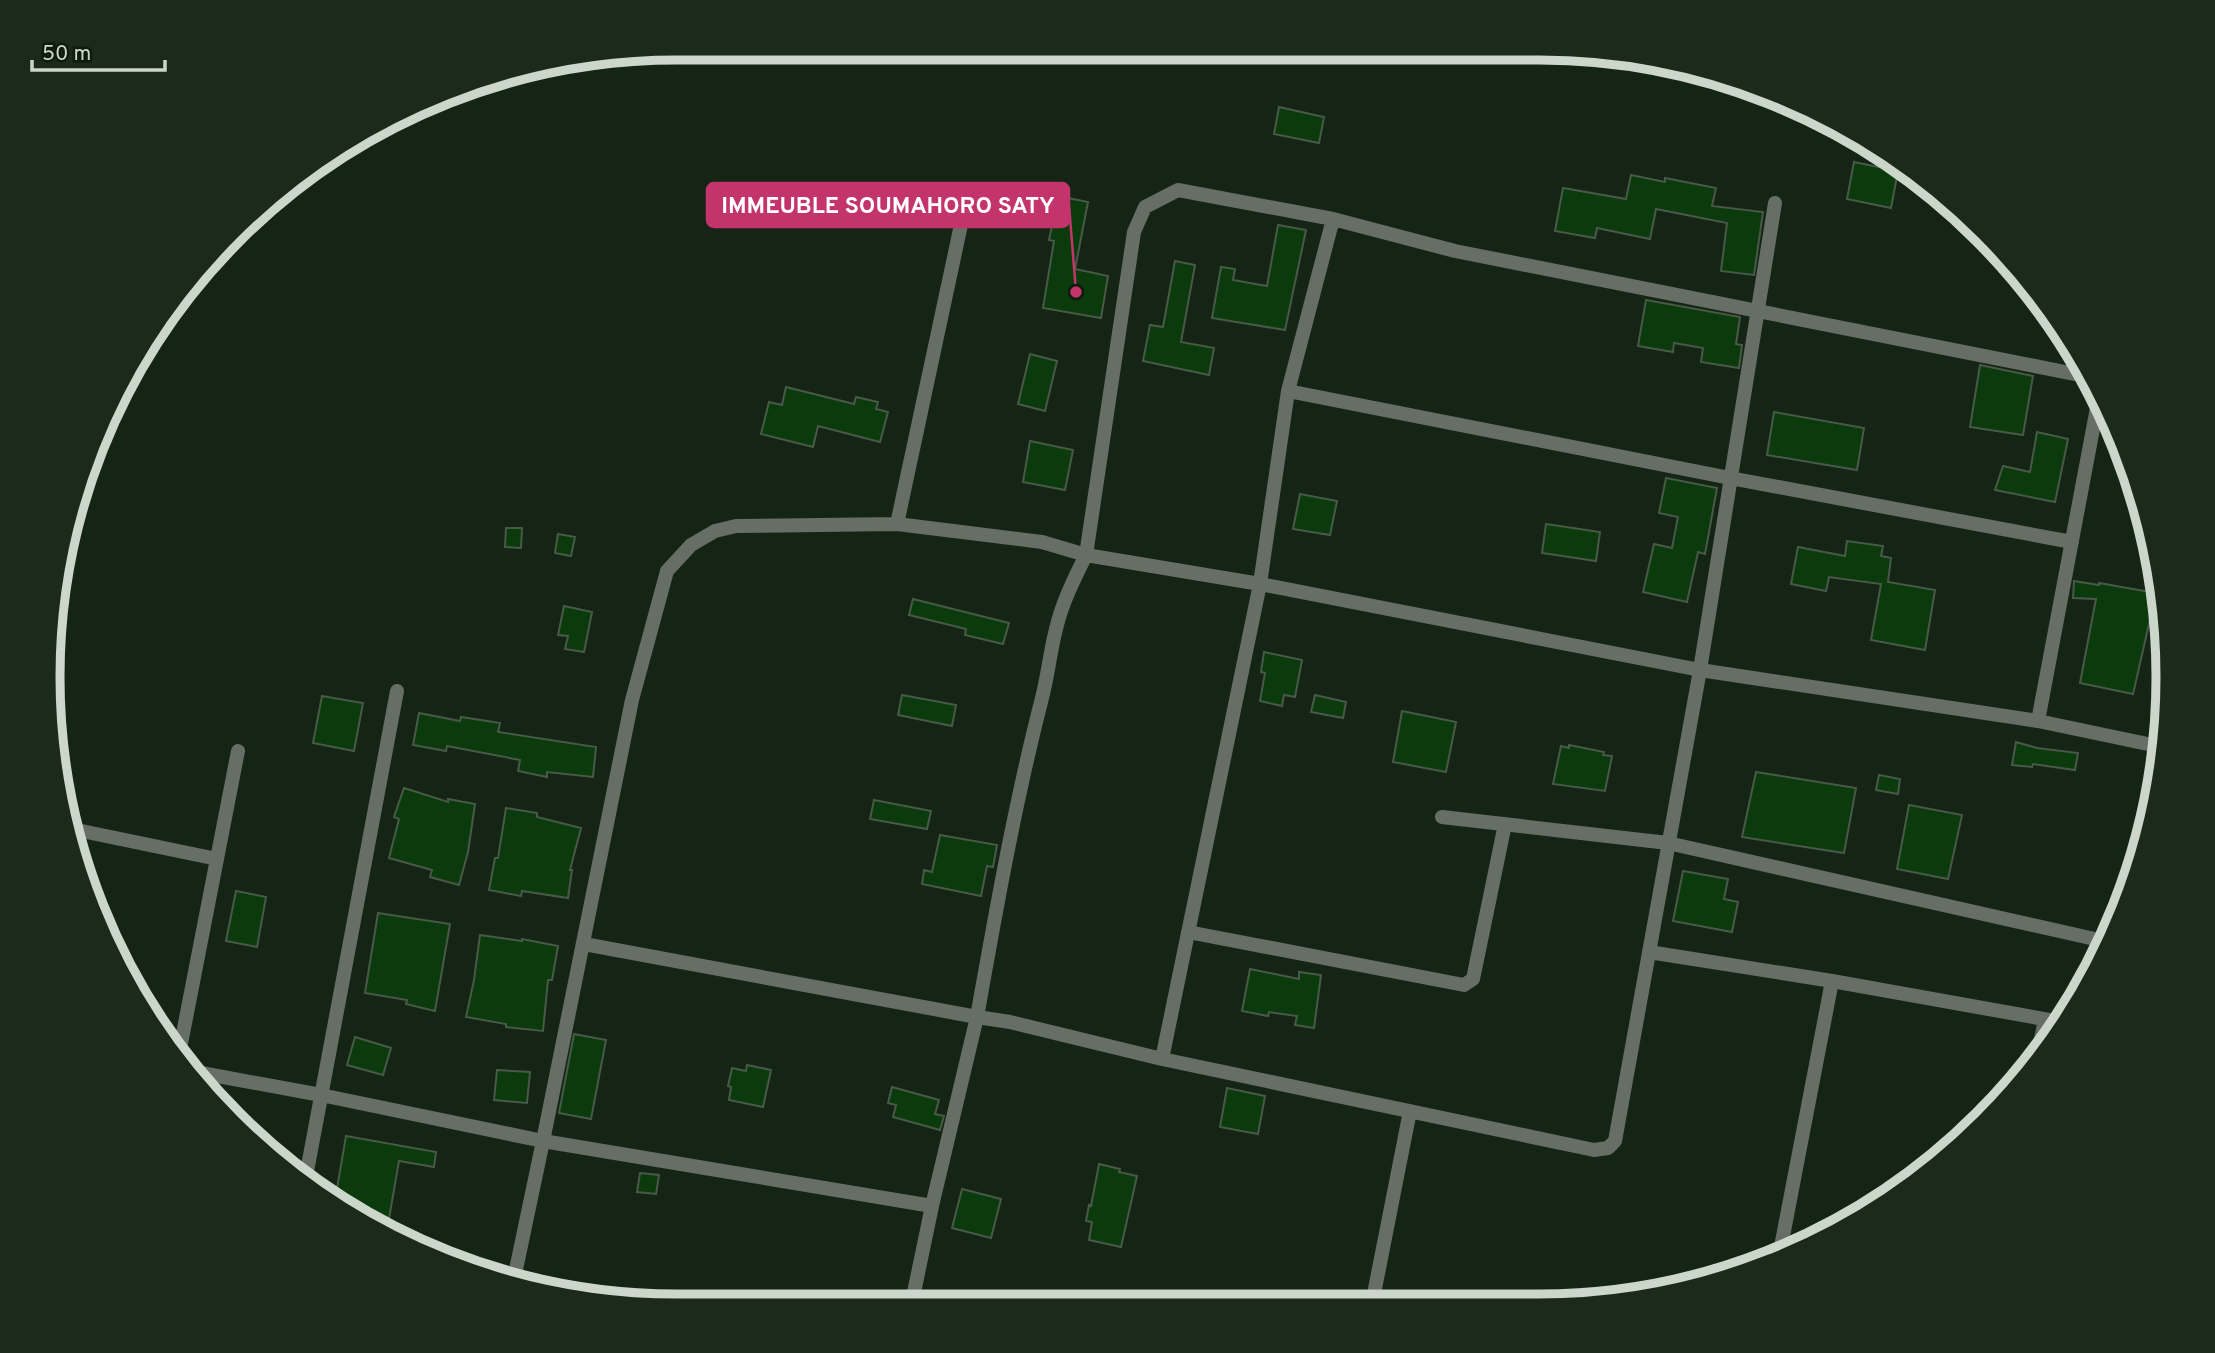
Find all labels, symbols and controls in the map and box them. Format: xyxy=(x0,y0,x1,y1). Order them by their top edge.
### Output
scale bar xyxy=(32,28,164,72)
text: 50 m xyxy=(42,41,91,68)
callout: IMMEUBLE SOUMAHORO SATY xyxy=(707,183,1069,227)
text: IMMEUBLE SOUMAHORO SATY xyxy=(721,193,1055,222)

